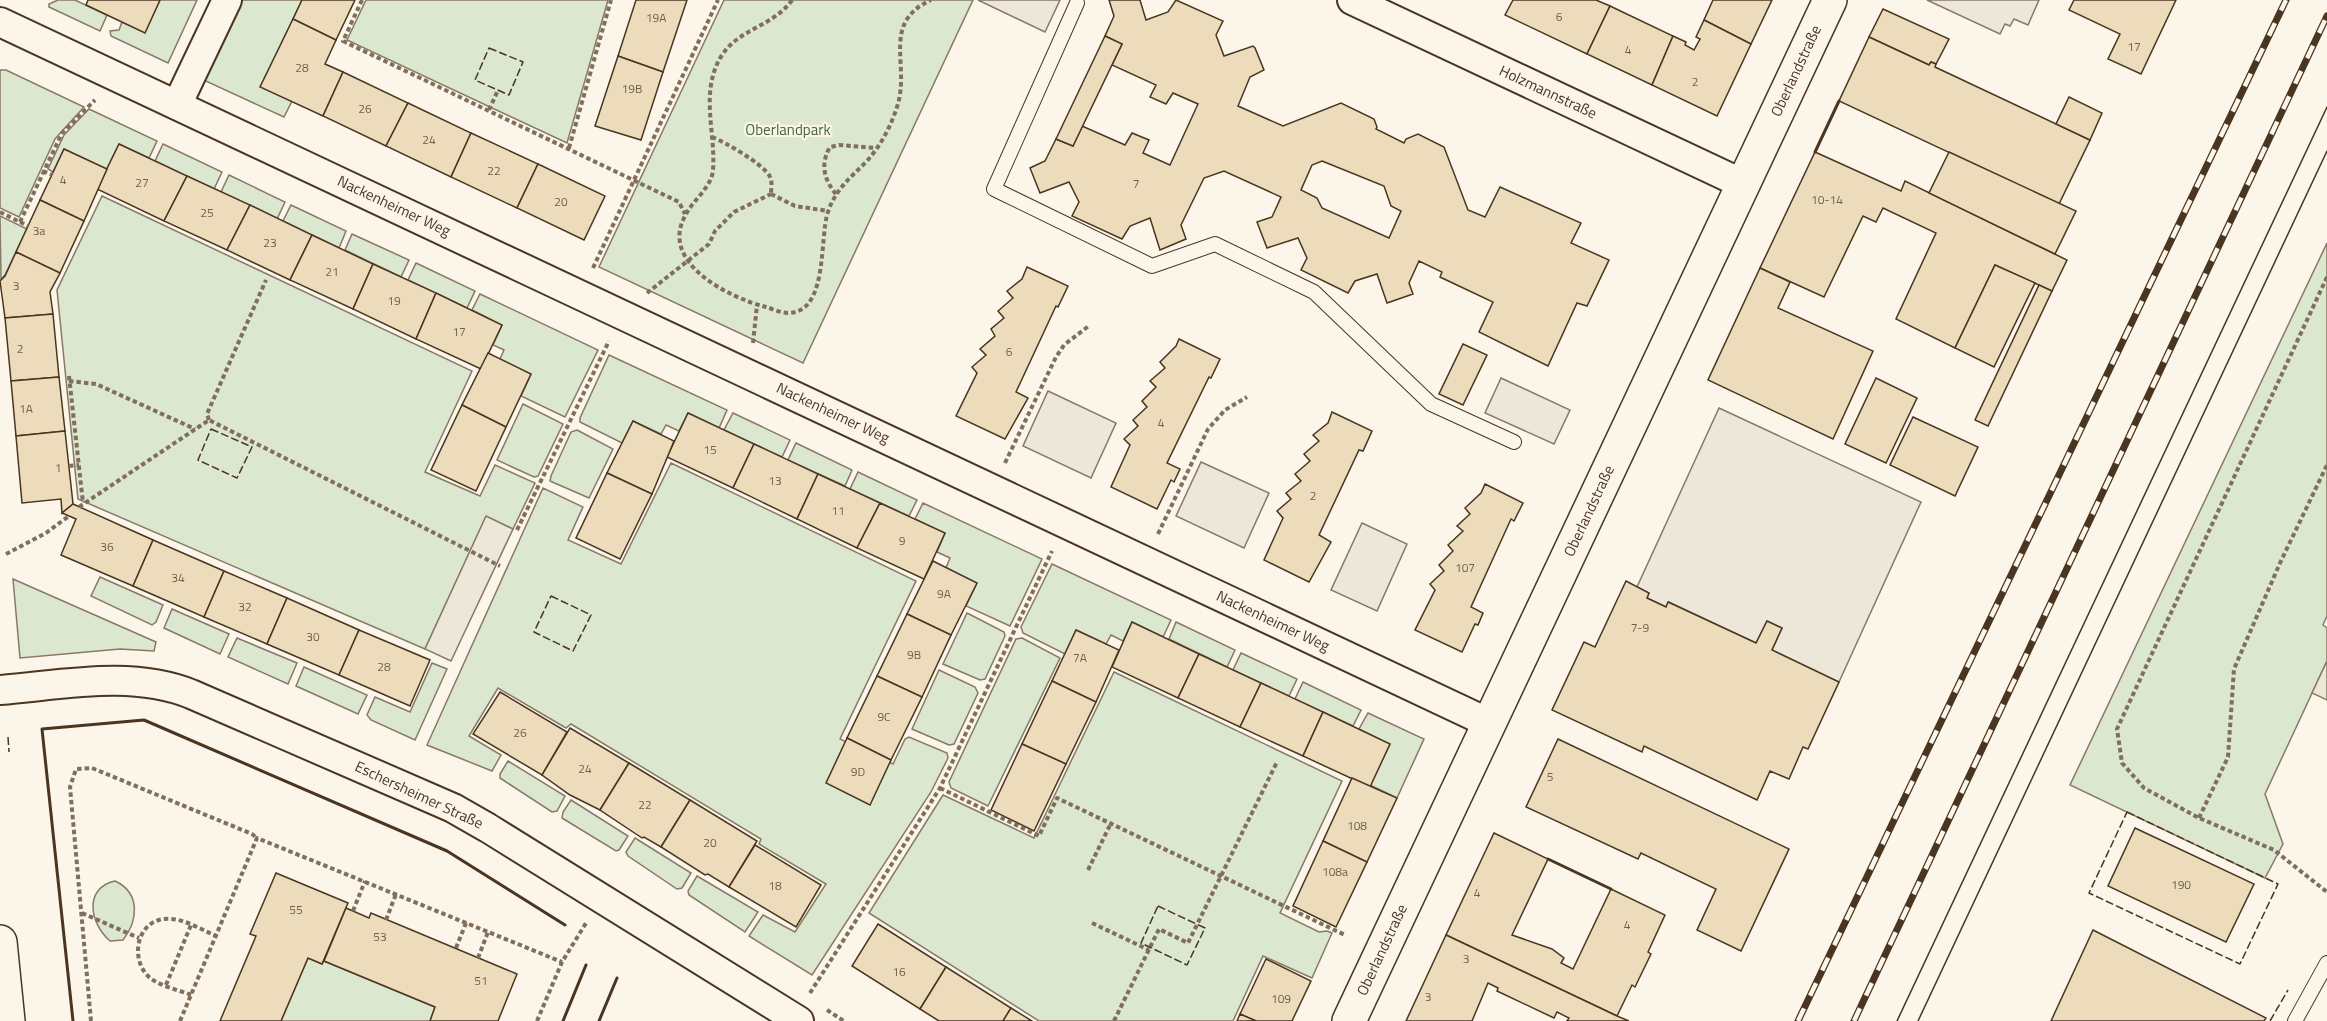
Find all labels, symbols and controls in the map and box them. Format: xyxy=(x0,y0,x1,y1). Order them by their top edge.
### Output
house number: 6 xyxy=(1556,7,1563,26)
house number: 19A xyxy=(646,8,666,27)
street label: Oberlandstraße xyxy=(1764,21,1827,120)
house number: 17 xyxy=(2127,37,2141,56)
house number: 4 xyxy=(1625,40,1632,59)
house number: 28 xyxy=(295,58,309,77)
street label: Holzmannstraße xyxy=(1496,59,1601,124)
house number: 2 xyxy=(1692,72,1698,91)
house number: 19B xyxy=(622,79,642,98)
house number: 26 xyxy=(358,99,372,118)
park label: Oberlandpark xyxy=(745,118,831,141)
house number: 24 xyxy=(422,130,436,149)
house number: 22 xyxy=(487,161,501,180)
street label: Nackenheimer Weg xyxy=(334,169,455,242)
house number: 4 xyxy=(60,170,67,189)
house number: 27 xyxy=(135,173,149,192)
house number: 7 xyxy=(1133,174,1139,193)
house number: 10-14 xyxy=(1811,190,1843,209)
house number: 20 xyxy=(554,192,568,211)
house number: 25 xyxy=(200,203,214,222)
house number: 3a xyxy=(33,221,45,240)
house number: 23 xyxy=(263,233,277,252)
house number: 21 xyxy=(325,262,339,281)
house number: 3 xyxy=(13,276,19,295)
house number: 19 xyxy=(387,291,401,310)
house number: 17 xyxy=(452,322,466,341)
house number: 2 xyxy=(17,339,23,358)
house number: 6 xyxy=(1006,342,1013,361)
street label: Nackenheimer Weg xyxy=(773,376,894,449)
house number: 1A xyxy=(19,399,33,418)
house number: 4 xyxy=(1158,413,1165,432)
house number: 15 xyxy=(703,440,717,459)
house number: 1 xyxy=(55,458,61,477)
street label: Oberlandstraße xyxy=(1557,461,1620,560)
house number: 13 xyxy=(768,471,782,490)
house number: 2 xyxy=(1310,486,1316,505)
house number: 11 xyxy=(831,501,845,520)
house number: 9 xyxy=(899,531,906,550)
house number: 36 xyxy=(100,537,114,556)
house number: 107 xyxy=(1455,558,1475,577)
house number: 34 xyxy=(171,568,185,587)
house number: 9A xyxy=(937,584,951,603)
street label: Nackenheimer Weg xyxy=(1213,584,1334,657)
house number: 32 xyxy=(238,597,252,616)
house number: 7-9 xyxy=(1631,618,1650,637)
house number: 30 xyxy=(306,627,320,646)
house number: 9B xyxy=(907,645,921,664)
house number: 7A xyxy=(1073,648,1087,667)
house number: 28 xyxy=(377,657,391,676)
house number: 9C xyxy=(877,707,891,726)
house number: 26 xyxy=(513,723,527,742)
street label: Eschersheimer Straße xyxy=(351,755,487,834)
house number: 24 xyxy=(578,759,592,778)
house number: 9D xyxy=(851,762,865,781)
house number: 5 xyxy=(1547,767,1554,786)
house number: 22 xyxy=(638,795,652,814)
house number: 108 xyxy=(1347,816,1367,835)
house number: 20 xyxy=(703,833,717,852)
house number: 108a xyxy=(1322,862,1348,881)
house number: 190 xyxy=(2171,875,2191,894)
house number: 18 xyxy=(768,876,782,895)
house number: 4 xyxy=(1474,883,1481,902)
house number: 55 xyxy=(289,900,303,919)
street label: Oberlandstraße xyxy=(1350,900,1413,999)
house number: 4 xyxy=(1624,915,1631,934)
house number: 53 xyxy=(373,927,387,946)
house number: 3 xyxy=(1463,949,1469,968)
house number: 16 xyxy=(892,962,906,981)
house number: 51 xyxy=(474,971,488,990)
house number: 3 xyxy=(1425,987,1431,1006)
house number: 109 xyxy=(1271,989,1291,1008)

